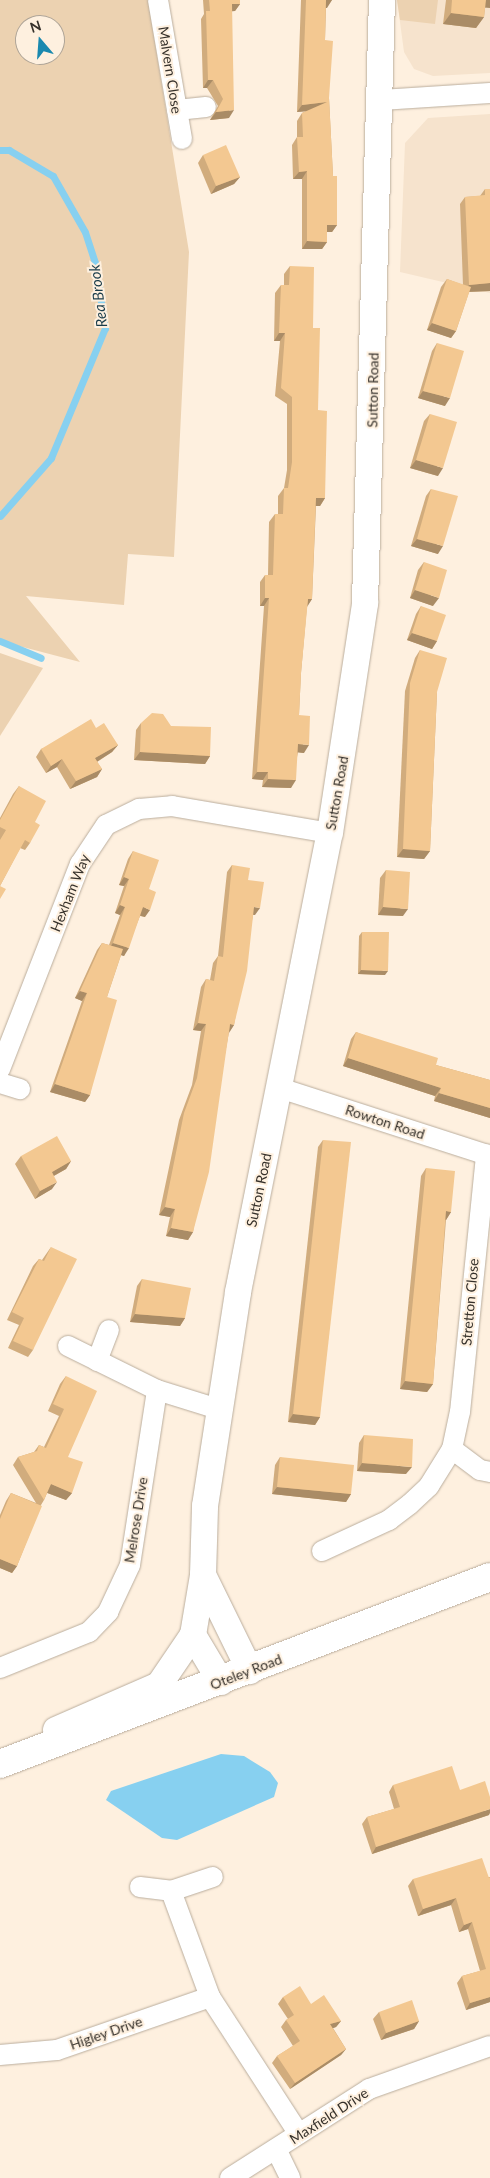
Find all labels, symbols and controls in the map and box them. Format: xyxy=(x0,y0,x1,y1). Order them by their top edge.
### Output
north arrow xyxy=(15,15,65,65)
text: N xyxy=(28,16,43,36)
street label: Malvern Close xyxy=(155,25,185,115)
water label: Rea Brook xyxy=(85,264,111,328)
street label: Sutton Road xyxy=(364,352,382,428)
street label: Sutton Road xyxy=(322,755,352,831)
street label: Hexham Way xyxy=(47,852,93,934)
street label: Rowton Road xyxy=(343,1101,427,1143)
street label: Sutton Road xyxy=(243,1151,275,1229)
street label: Stretton Close xyxy=(458,1258,482,1346)
street label: Melrose Drive xyxy=(121,1476,151,1564)
street label: Oteley Road xyxy=(208,1651,284,1693)
street label: Higley Drive xyxy=(67,2013,145,2053)
street label: Maxfield Drive xyxy=(287,2084,371,2148)

